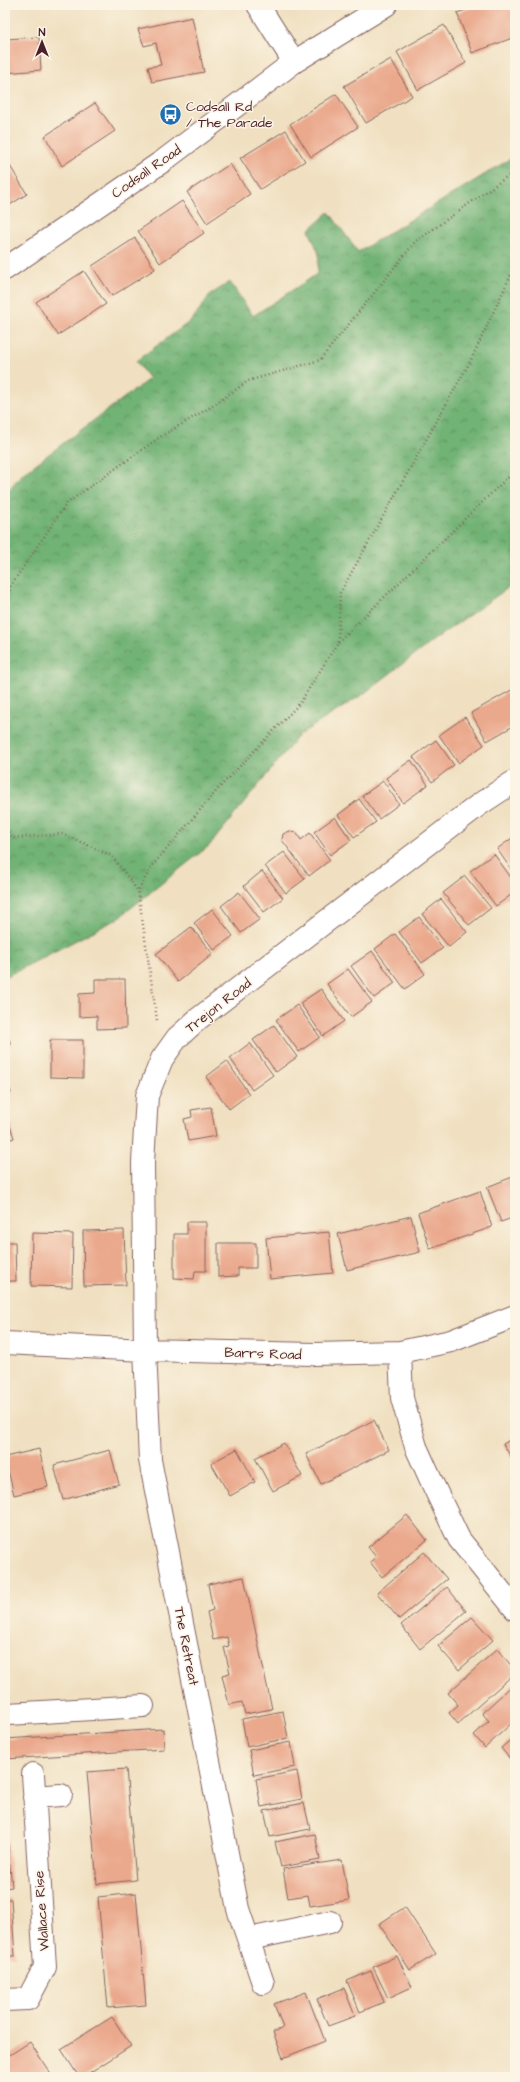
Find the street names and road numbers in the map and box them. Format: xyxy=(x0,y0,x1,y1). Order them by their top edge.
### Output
street label: Codsall Road xyxy=(108,140,186,203)
street label: Trejon Road xyxy=(181,974,256,1038)
street label: Barrs Road xyxy=(224,1343,302,1365)
street label: The Retreat xyxy=(169,1605,204,1688)
street label: Wallace Rise xyxy=(29,1870,55,1952)

